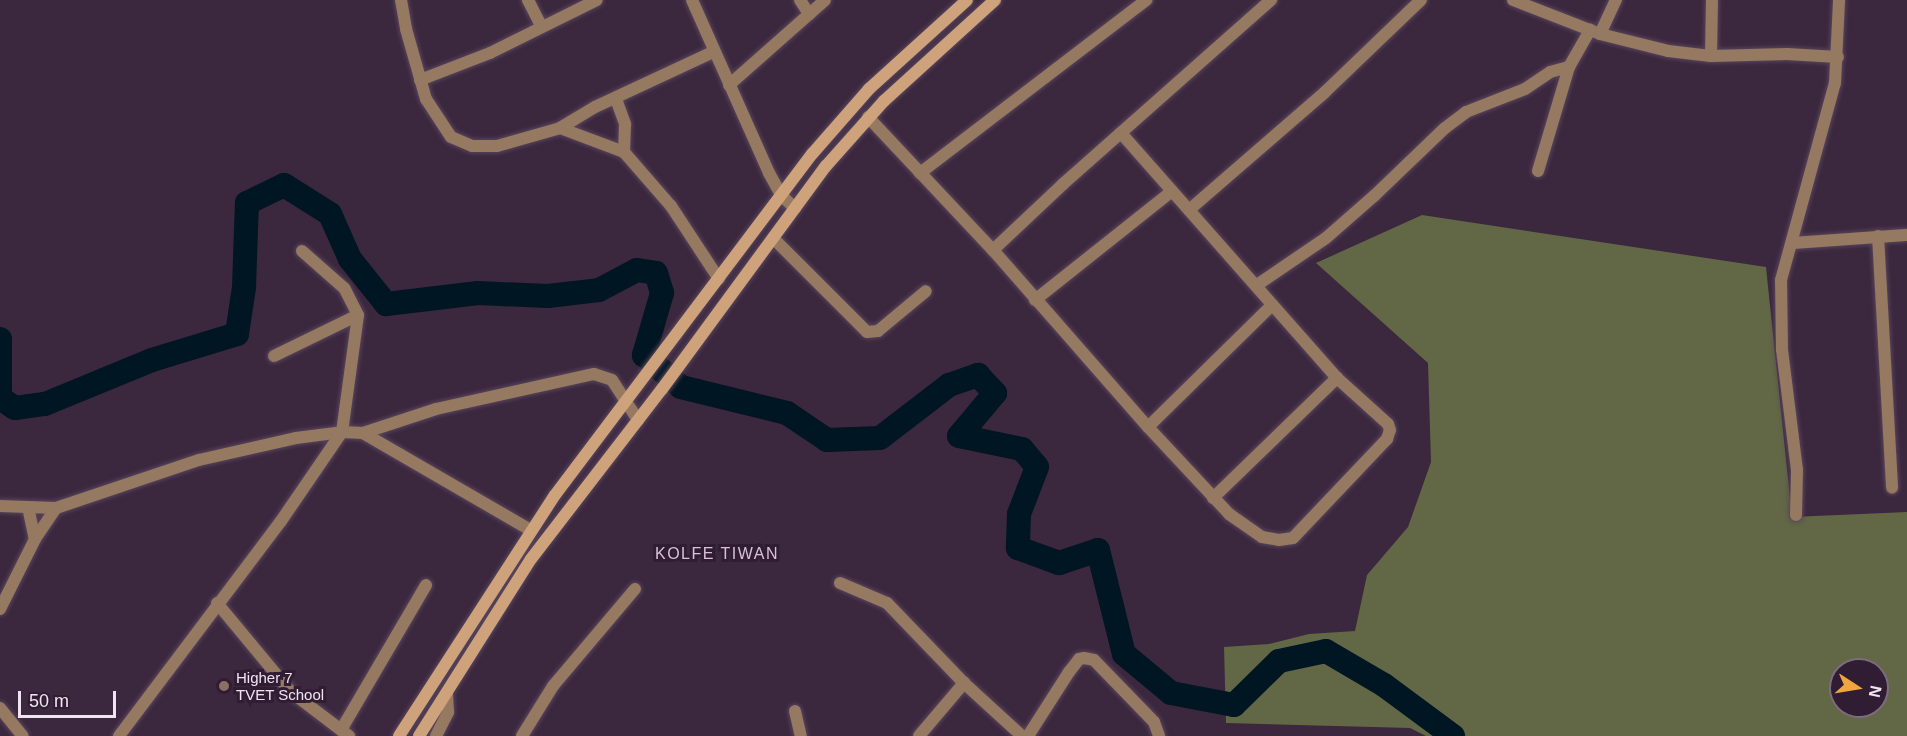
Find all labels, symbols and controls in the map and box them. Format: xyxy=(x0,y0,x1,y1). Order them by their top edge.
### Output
district label: KOLFE TIWAN xyxy=(655,544,779,564)
north arrow xyxy=(1829,658,1889,718)
place label: Higher 7 TVET School xyxy=(236,668,324,703)
scale bar xyxy=(21,679,118,717)
marker: Higher 7 TVET School xyxy=(217,679,231,693)
text: N xyxy=(1866,684,1885,699)
text: 50 m xyxy=(29,691,69,711)

